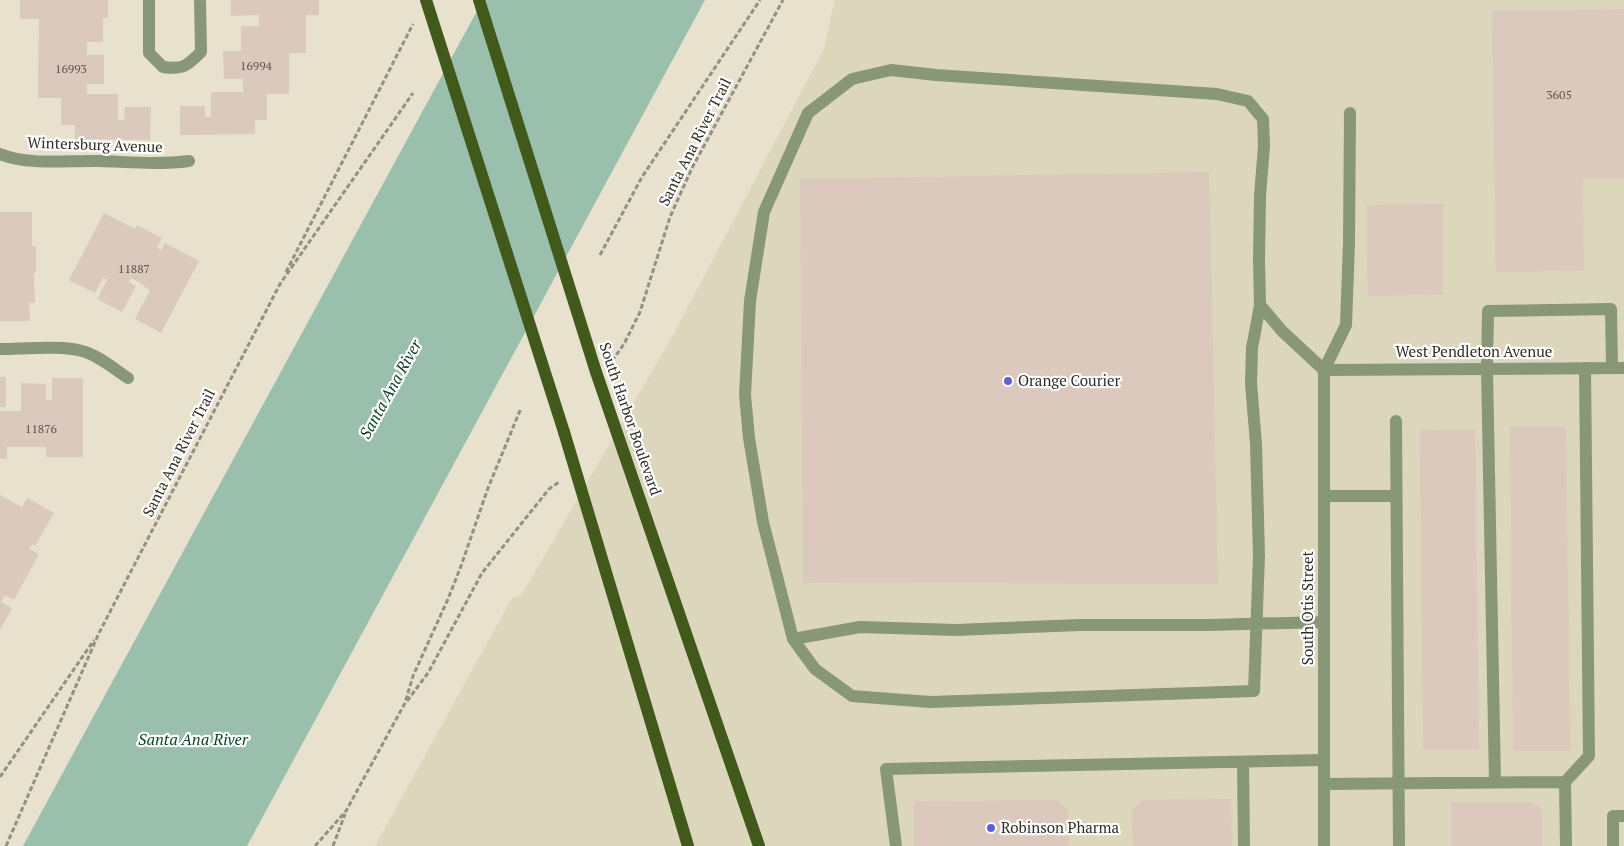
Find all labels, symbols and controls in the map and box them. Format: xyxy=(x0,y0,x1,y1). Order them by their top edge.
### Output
house number: 16994 xyxy=(240,58,273,73)
house number: 16993 xyxy=(55,61,87,76)
street label: Santa Ana River Trail xyxy=(653,74,735,209)
house number: 3605 xyxy=(1546,87,1572,102)
street label: Wintersburg Avenue xyxy=(27,132,163,156)
house number: 11887 xyxy=(118,261,150,276)
water label: Santa Ana River xyxy=(354,335,427,442)
street label: South Harbor Boulevard xyxy=(595,340,666,498)
street label: West Pendleton Avenue xyxy=(1396,341,1552,361)
place label: Orange Courier xyxy=(1018,370,1120,390)
marker: Orange Courier xyxy=(1002,375,1014,387)
street label: Santa Ana River Trail xyxy=(137,385,219,520)
house number: 11876 xyxy=(25,421,58,436)
street label: South Otis Street xyxy=(1297,550,1317,665)
water label: Santa Ana River xyxy=(138,728,249,750)
place label: Robinson Pharma xyxy=(1001,817,1120,837)
marker: Robinson Pharma xyxy=(985,822,997,834)

